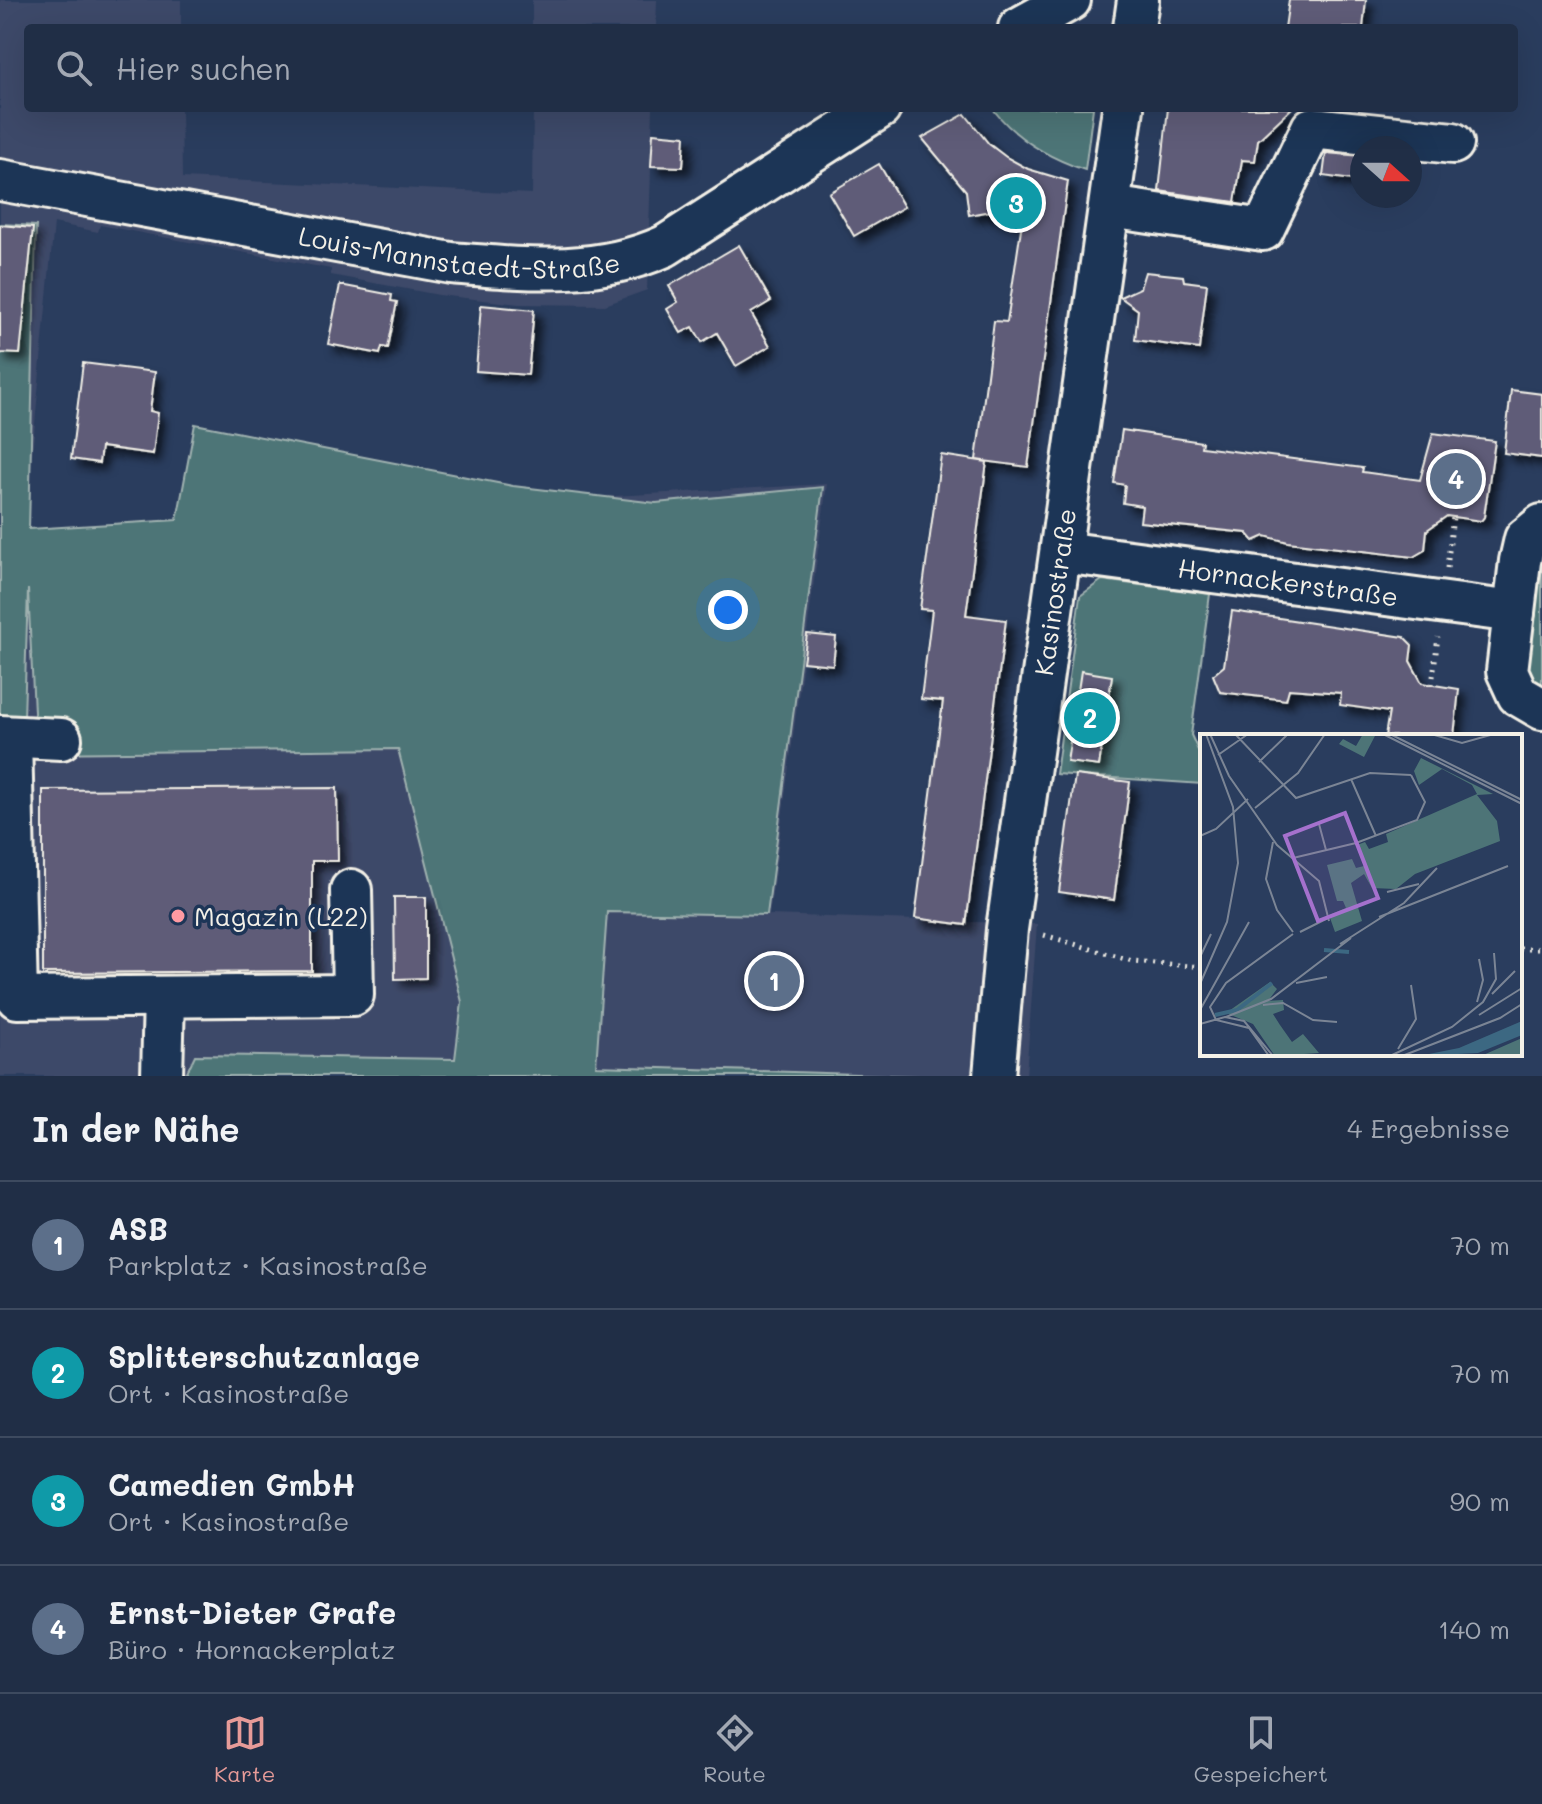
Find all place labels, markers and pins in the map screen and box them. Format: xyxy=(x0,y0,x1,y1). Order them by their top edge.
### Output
pin: 3 xyxy=(990,173,1042,233)
pin: 4 xyxy=(1430,449,1482,509)
pin: 2 xyxy=(1064,688,1116,748)
place label: Magazin (L22) xyxy=(194,899,368,933)
marker: Magazin (L22) xyxy=(169,907,187,925)
pin: 1 xyxy=(748,951,800,1011)

